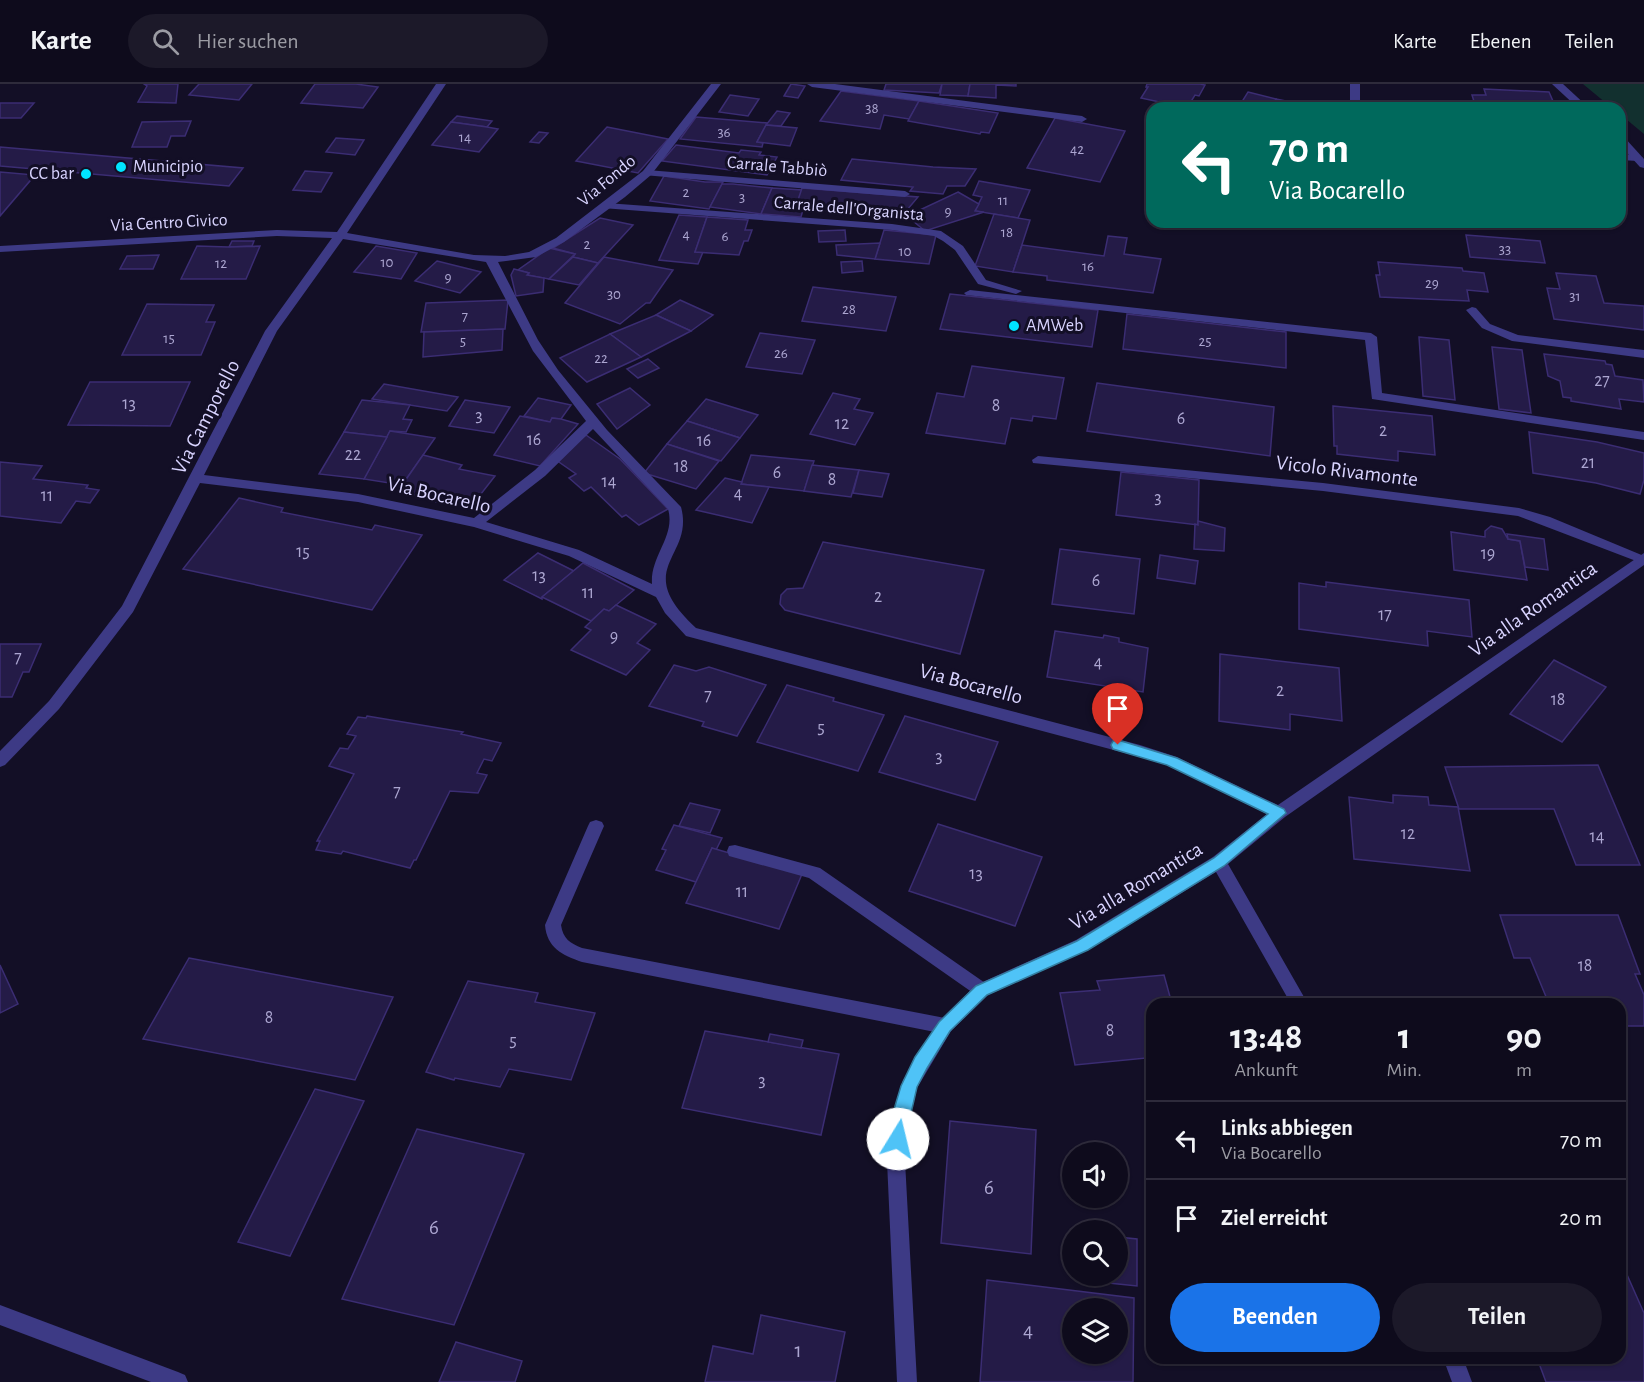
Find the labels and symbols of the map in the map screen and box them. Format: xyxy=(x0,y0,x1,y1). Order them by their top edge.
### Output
house number: 38 xyxy=(865,101,879,116)
house number: 36 xyxy=(717,125,731,140)
house number: 14 xyxy=(459,130,471,145)
house number: 42 xyxy=(1070,142,1084,157)
street label: Via Fondo xyxy=(575,152,639,210)
street label: Carrale Tabbiò xyxy=(726,154,828,180)
place label: Municipio xyxy=(133,158,203,176)
marker: Municipio xyxy=(114,160,128,174)
place label: CC bar xyxy=(29,165,74,183)
marker: CC bar xyxy=(79,167,93,181)
house number: 2 xyxy=(683,185,690,200)
house number: 3 xyxy=(739,190,745,205)
street label: Carrale dell'Organista xyxy=(773,193,925,225)
house number: 11 xyxy=(998,193,1008,208)
house number: 9 xyxy=(944,204,952,219)
street label: Via Centro Civico xyxy=(110,211,228,235)
house number: 18 xyxy=(1001,225,1013,240)
house number: 4 xyxy=(682,227,690,242)
house number: 6 xyxy=(721,229,729,244)
house number: 2 xyxy=(584,237,591,252)
house number: 33 xyxy=(1499,242,1511,257)
house number: 10 xyxy=(898,244,912,259)
house number: 10 xyxy=(380,255,394,270)
house number: 12 xyxy=(215,256,227,271)
house number: 16 xyxy=(1082,259,1094,274)
house number: 9 xyxy=(444,270,452,285)
house number: 29 xyxy=(1425,276,1439,291)
house number: 30 xyxy=(607,287,621,302)
house number: 31 xyxy=(1569,289,1581,304)
house number: 28 xyxy=(842,302,856,317)
house number: 7 xyxy=(462,309,468,324)
place label: AMWeb xyxy=(1026,317,1083,335)
marker: AMWeb xyxy=(1007,319,1021,333)
house number: 15 xyxy=(163,331,175,346)
house number: 5 xyxy=(460,334,466,349)
house number: 25 xyxy=(1198,334,1212,349)
house number: 26 xyxy=(774,346,788,361)
house number: 22 xyxy=(594,351,608,366)
street label: Via Camporello xyxy=(168,356,244,478)
house number: 27 xyxy=(1594,372,1610,390)
house number: 13 xyxy=(122,395,136,413)
house number: 8 xyxy=(992,397,1000,415)
house number: 3 xyxy=(475,407,483,425)
house number: 6 xyxy=(1177,410,1185,428)
house number: 12 xyxy=(835,415,849,433)
house number: 2 xyxy=(1379,422,1387,440)
house number: 16 xyxy=(527,431,541,449)
house number: 16 xyxy=(697,432,711,450)
house number: 22 xyxy=(345,446,361,464)
street label: Vicolo Rivamonte xyxy=(1275,452,1419,490)
house number: 21 xyxy=(1581,454,1595,472)
house number: 18 xyxy=(674,458,688,476)
house number: 6 xyxy=(773,464,781,482)
house number: 8 xyxy=(828,471,836,489)
street label: Via Bocarello xyxy=(385,473,493,517)
house number: 14 xyxy=(602,473,617,491)
house number: 4 xyxy=(734,485,743,503)
house number: 11 xyxy=(41,487,53,505)
house number: 3 xyxy=(1154,489,1162,507)
house number: 15 xyxy=(296,543,310,561)
house number: 19 xyxy=(1481,545,1495,563)
street label: Via alla Romantica xyxy=(1465,557,1601,661)
house number: 13 xyxy=(532,567,546,585)
house number: 6 xyxy=(1092,572,1100,590)
house number: 11 xyxy=(582,584,594,602)
house number: 2 xyxy=(874,588,882,606)
house number: 17 xyxy=(1378,606,1392,624)
house number: 9 xyxy=(610,628,618,646)
house number: 7 xyxy=(14,649,22,667)
house number: 4 xyxy=(1094,654,1103,672)
street label: Via Bocarello xyxy=(917,660,1025,708)
house number: 2 xyxy=(1276,682,1284,700)
pin xyxy=(1092,683,1143,745)
house number: 7 xyxy=(704,687,712,705)
house number: 18 xyxy=(1551,691,1565,709)
house number: 5 xyxy=(817,719,825,737)
house number: 3 xyxy=(935,748,943,766)
house number: 7 xyxy=(393,783,401,801)
house number: 12 xyxy=(1401,825,1415,843)
house number: 14 xyxy=(1590,828,1605,846)
street label: Via alla Romantica xyxy=(1066,838,1206,934)
house number: 13 xyxy=(969,865,983,883)
house number: 11 xyxy=(736,883,748,901)
house number: 18 xyxy=(1578,957,1592,975)
house number: 8 xyxy=(265,1009,273,1027)
house number: 8 xyxy=(1106,1022,1114,1040)
house number: 5 xyxy=(509,1032,517,1050)
house number: 3 xyxy=(758,1072,766,1090)
position arrow xyxy=(866,1107,930,1171)
house number: 6 xyxy=(984,1177,994,1198)
house number: 6 xyxy=(429,1217,439,1238)
house number: 4 xyxy=(1023,1320,1033,1341)
house number: 1 xyxy=(794,1340,802,1361)

